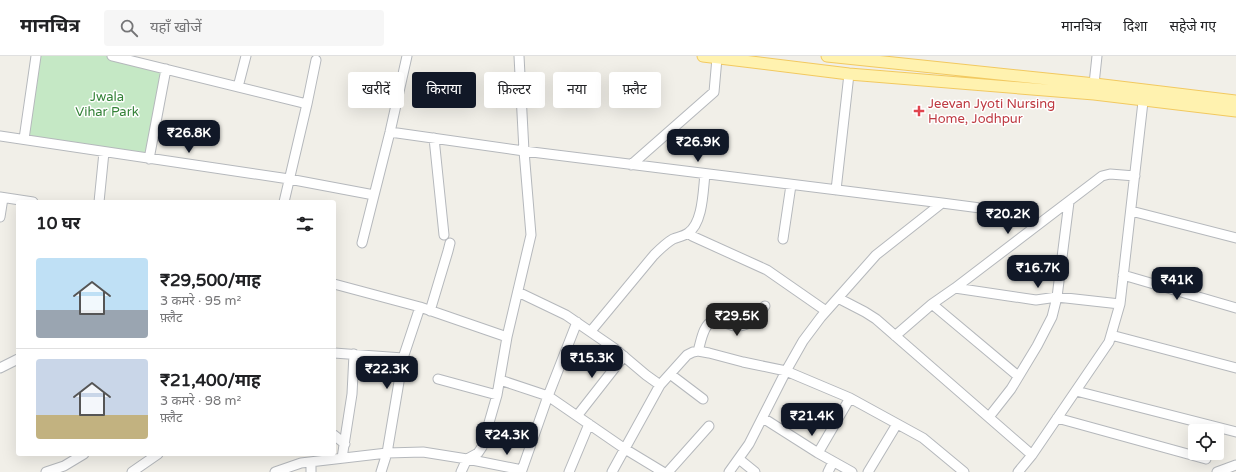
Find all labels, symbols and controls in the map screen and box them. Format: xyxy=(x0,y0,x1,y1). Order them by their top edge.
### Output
search box xyxy=(104,10,384,46)
text: मानचित्र xyxy=(20,15,80,37)
icon: search xyxy=(118,17,140,39)
text: यहाँ खोजें xyxy=(150,18,202,36)
text: मानचित्र xyxy=(1061,18,1101,35)
text: दिशा xyxy=(1123,18,1147,35)
text: सहेजे गए xyxy=(1169,18,1216,35)
chip: खरीदें xyxy=(348,72,404,108)
chip: किराया xyxy=(412,72,476,108)
chip: फ़िल्टर xyxy=(484,72,545,108)
chip: नया xyxy=(553,72,601,108)
chip: फ़्लैट xyxy=(609,72,661,108)
park label: Jwala Vihar Park xyxy=(75,89,139,120)
place label: Jeevan Jyoti Nursing Home, Jodhpur xyxy=(928,96,1055,127)
marker: Jeevan Jyoti Nursing Home, Jodhpur xyxy=(913,105,925,117)
pin: ₹26.8K xyxy=(156,120,222,154)
text: ₹26.8K xyxy=(167,125,211,141)
pin: ₹26.9K xyxy=(665,129,731,163)
text: ₹26.9K xyxy=(676,134,720,150)
pin: ₹20.2K xyxy=(975,201,1041,235)
text: ₹20.2K xyxy=(986,206,1030,222)
text: 10 घर xyxy=(36,213,80,234)
icon: filters xyxy=(294,213,316,235)
pin: ₹16.7K xyxy=(1005,255,1071,289)
text: ₹16.7K xyxy=(1016,260,1060,276)
pin: ₹41K xyxy=(1153,267,1201,301)
text: ₹29,500/माह xyxy=(160,270,261,291)
text: ₹41K xyxy=(1161,272,1193,288)
icon: home xyxy=(68,274,116,322)
text: 3 कमरे · 95 m² xyxy=(160,293,241,309)
pin: ₹29.5K xyxy=(704,303,770,337)
text: ₹29.5K xyxy=(715,308,759,324)
text: फ़्लैट xyxy=(160,310,183,326)
pin: ₹15.3K xyxy=(559,345,625,379)
text: ₹15.3K xyxy=(570,350,614,366)
pin: ₹22.3K xyxy=(354,356,420,390)
text: ₹22.3K xyxy=(365,361,409,377)
text: ₹21,400/माह xyxy=(160,370,261,391)
icon: home xyxy=(68,375,116,423)
text: 3 कमरे · 98 m² xyxy=(160,393,241,409)
pin: ₹21.4K xyxy=(779,403,845,437)
text: ₹21.4K xyxy=(790,408,834,424)
text: फ़्लैट xyxy=(160,410,183,426)
pin: ₹24.3K xyxy=(474,422,540,456)
map controls xyxy=(1188,424,1224,460)
button: locate xyxy=(1188,424,1224,460)
text: ₹24.3K xyxy=(485,427,529,443)

